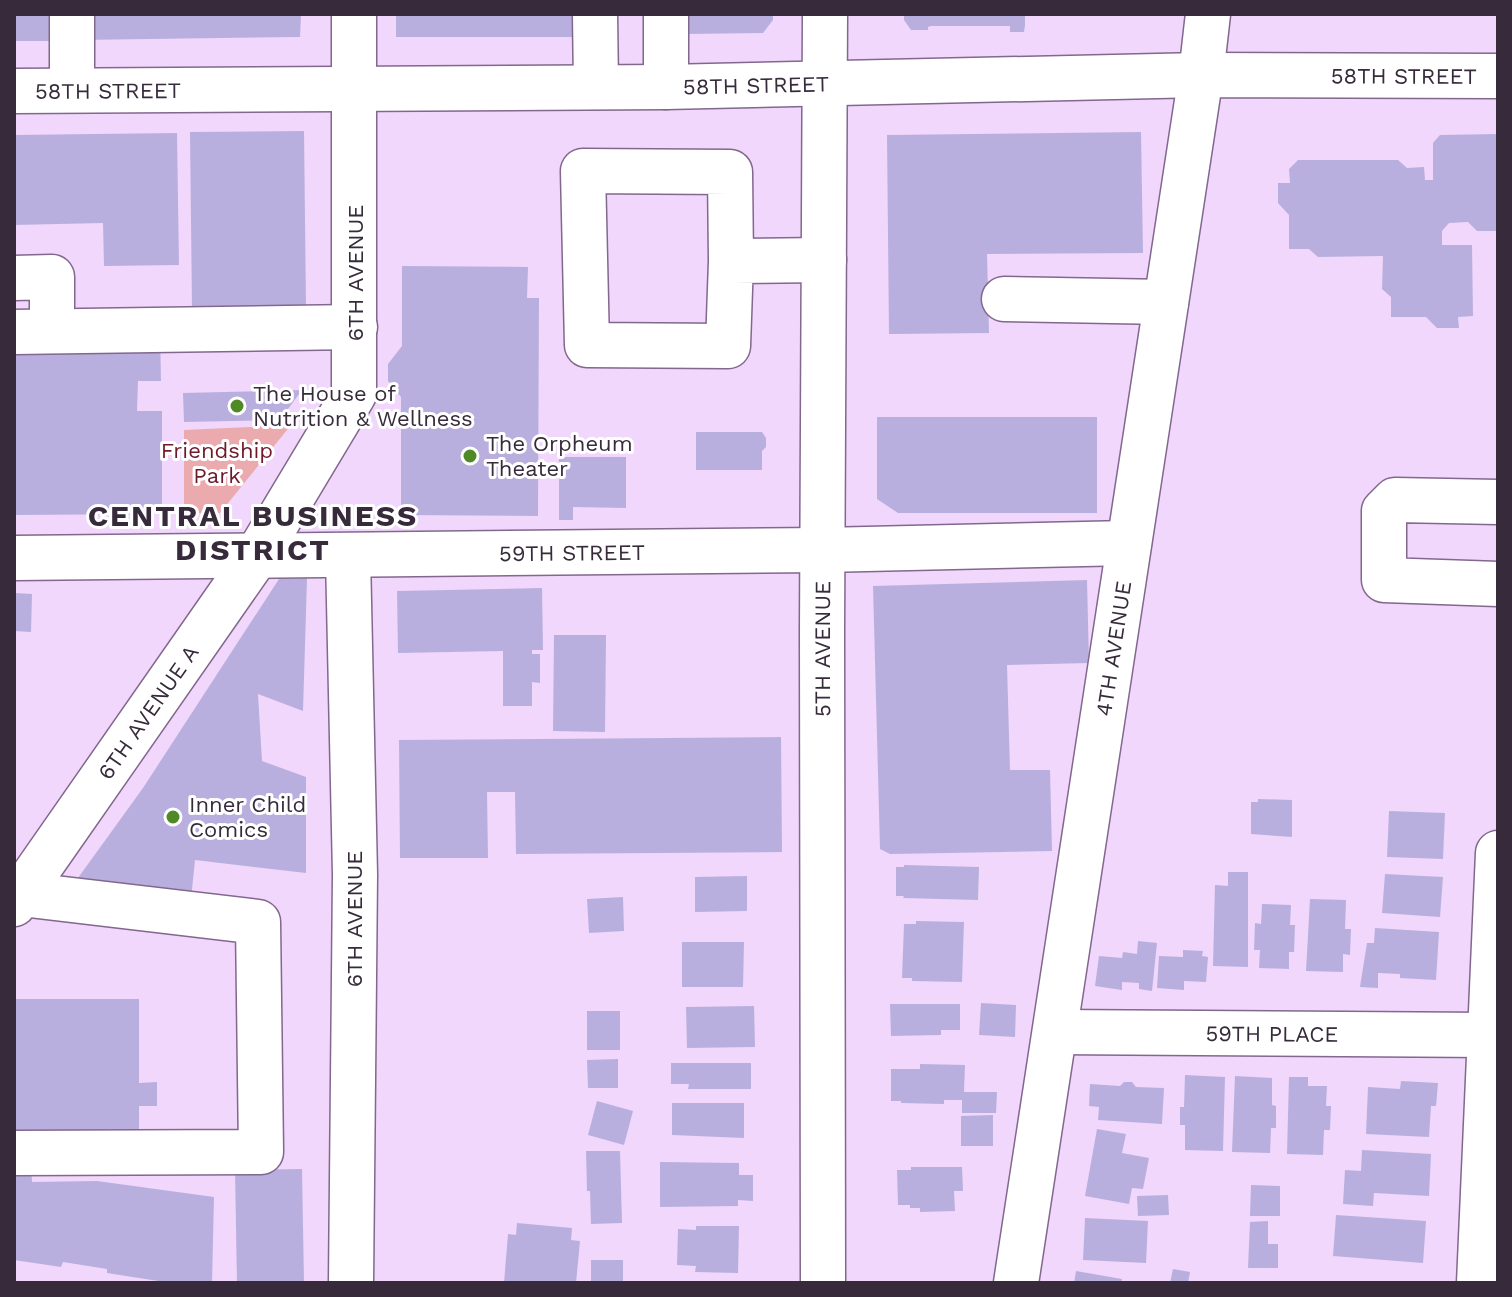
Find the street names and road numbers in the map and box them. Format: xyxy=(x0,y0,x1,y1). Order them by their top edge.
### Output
street label: 58TH STREET xyxy=(1331,63,1477,89)
street label: 58TH STREET xyxy=(683,71,829,100)
street label: 58TH STREET xyxy=(35,78,181,104)
street label: 6TH AVENUE xyxy=(343,205,368,341)
street label: 59TH STREET xyxy=(499,540,645,566)
street label: 4TH AVENUE xyxy=(1091,579,1136,718)
street label: 5TH AVENUE xyxy=(810,581,835,717)
street label: 6TH AVENUE A xyxy=(93,640,204,784)
street label: 6TH AVENUE xyxy=(342,851,367,987)
street label: 59TH PLACE xyxy=(1205,1021,1339,1047)

